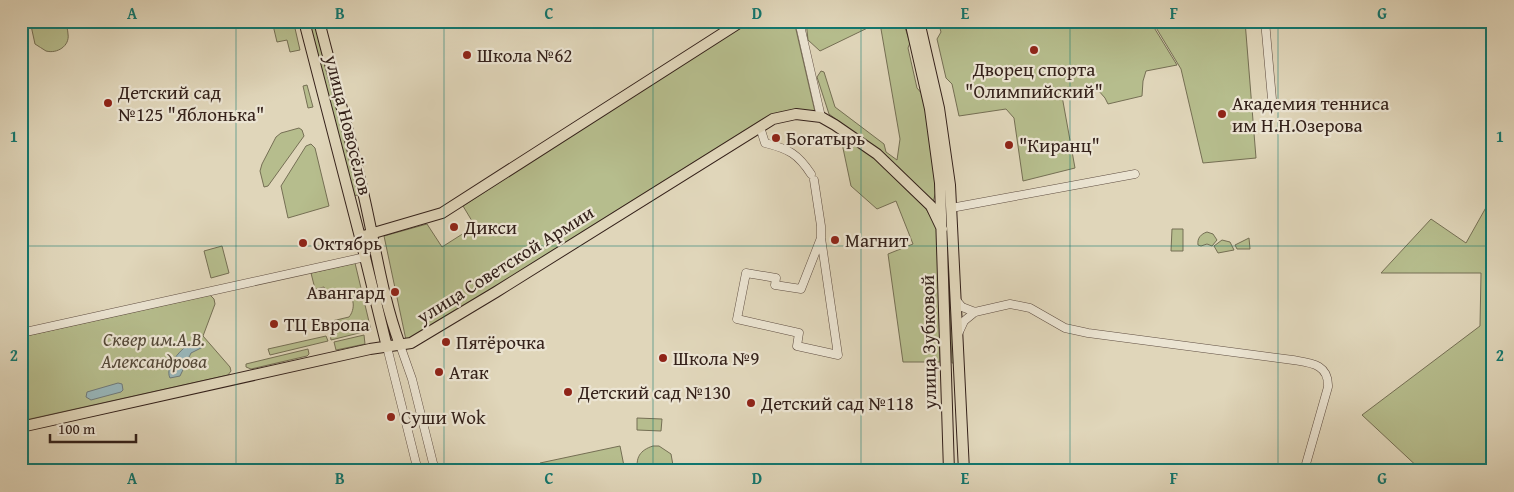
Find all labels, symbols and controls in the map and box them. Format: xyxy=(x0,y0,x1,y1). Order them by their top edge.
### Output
text: A xyxy=(127,1,138,25)
text: B xyxy=(335,1,345,25)
text: C xyxy=(544,1,554,25)
text: D xyxy=(752,1,762,25)
text: E xyxy=(961,1,970,25)
text: F xyxy=(1170,1,1178,25)
text: G xyxy=(1377,1,1387,25)
place label: Школа №62 xyxy=(477,41,572,69)
marker: Дворец спорта "Олимпийский" xyxy=(1028,44,1040,56)
marker: Школа №62 xyxy=(461,49,473,61)
street label: улица Новосёлов xyxy=(318,51,380,198)
place label: Дворец спорта "Олимпийский" xyxy=(965,55,1103,105)
place label: Детский сад №125 "Яблонька" xyxy=(117,78,264,128)
place label: Академия тенниса им Н.Н.Озерова xyxy=(1232,89,1389,139)
marker: Детский сад №125 "Яблонька" xyxy=(102,97,114,109)
marker: Академия тенниса им Н.Н.Озерова xyxy=(1216,108,1228,120)
text: 1 xyxy=(10,124,18,148)
place label: Богатырь xyxy=(786,124,865,152)
text: 1 xyxy=(1496,124,1504,148)
place label: "Киранц" xyxy=(1019,131,1100,159)
marker: Богатырь xyxy=(770,132,782,144)
marker: "Киранц" xyxy=(1003,139,1015,151)
street label: улица Советской Армии xyxy=(410,198,599,331)
place label: Дикси xyxy=(463,213,517,241)
marker: Дикси xyxy=(448,221,460,233)
place label: Магнит xyxy=(845,226,909,254)
place label: Октябрь xyxy=(313,229,382,257)
marker: Магнит xyxy=(829,234,841,246)
marker: Октябрь xyxy=(297,237,309,249)
street label: улица Зубковой xyxy=(913,274,943,411)
place label: Авангард xyxy=(306,278,385,306)
marker: Авангард xyxy=(389,286,401,298)
place label: ТЦ Европа xyxy=(284,310,370,338)
marker: ТЦ Европа xyxy=(268,318,280,330)
park label: Сквер им.А.В. Александрова xyxy=(100,325,207,375)
place label: Пятёрочка xyxy=(456,328,545,356)
marker: Пятёрочка xyxy=(440,336,452,348)
text: 2 xyxy=(10,343,18,367)
text: 2 xyxy=(1496,343,1504,367)
place label: Школа №9 xyxy=(673,344,759,372)
marker: Школа №9 xyxy=(657,352,669,364)
place label: Атак xyxy=(449,358,489,386)
marker: Атак xyxy=(433,366,445,378)
place label: Детский сад №130 xyxy=(577,378,731,406)
marker: Детский сад №130 xyxy=(562,386,574,398)
place label: Детский сад №118 xyxy=(760,389,914,417)
marker: Детский сад №118 xyxy=(745,397,757,409)
place label: Суши Wok xyxy=(401,403,486,431)
marker: Суши Wok xyxy=(385,411,397,423)
scale bar xyxy=(50,412,136,444)
text: 100 m xyxy=(58,418,96,439)
text: A xyxy=(127,466,138,490)
text: B xyxy=(335,466,345,490)
text: C xyxy=(544,466,554,490)
text: D xyxy=(752,466,762,490)
text: E xyxy=(961,466,970,490)
text: F xyxy=(1170,466,1178,490)
text: G xyxy=(1377,466,1387,490)

